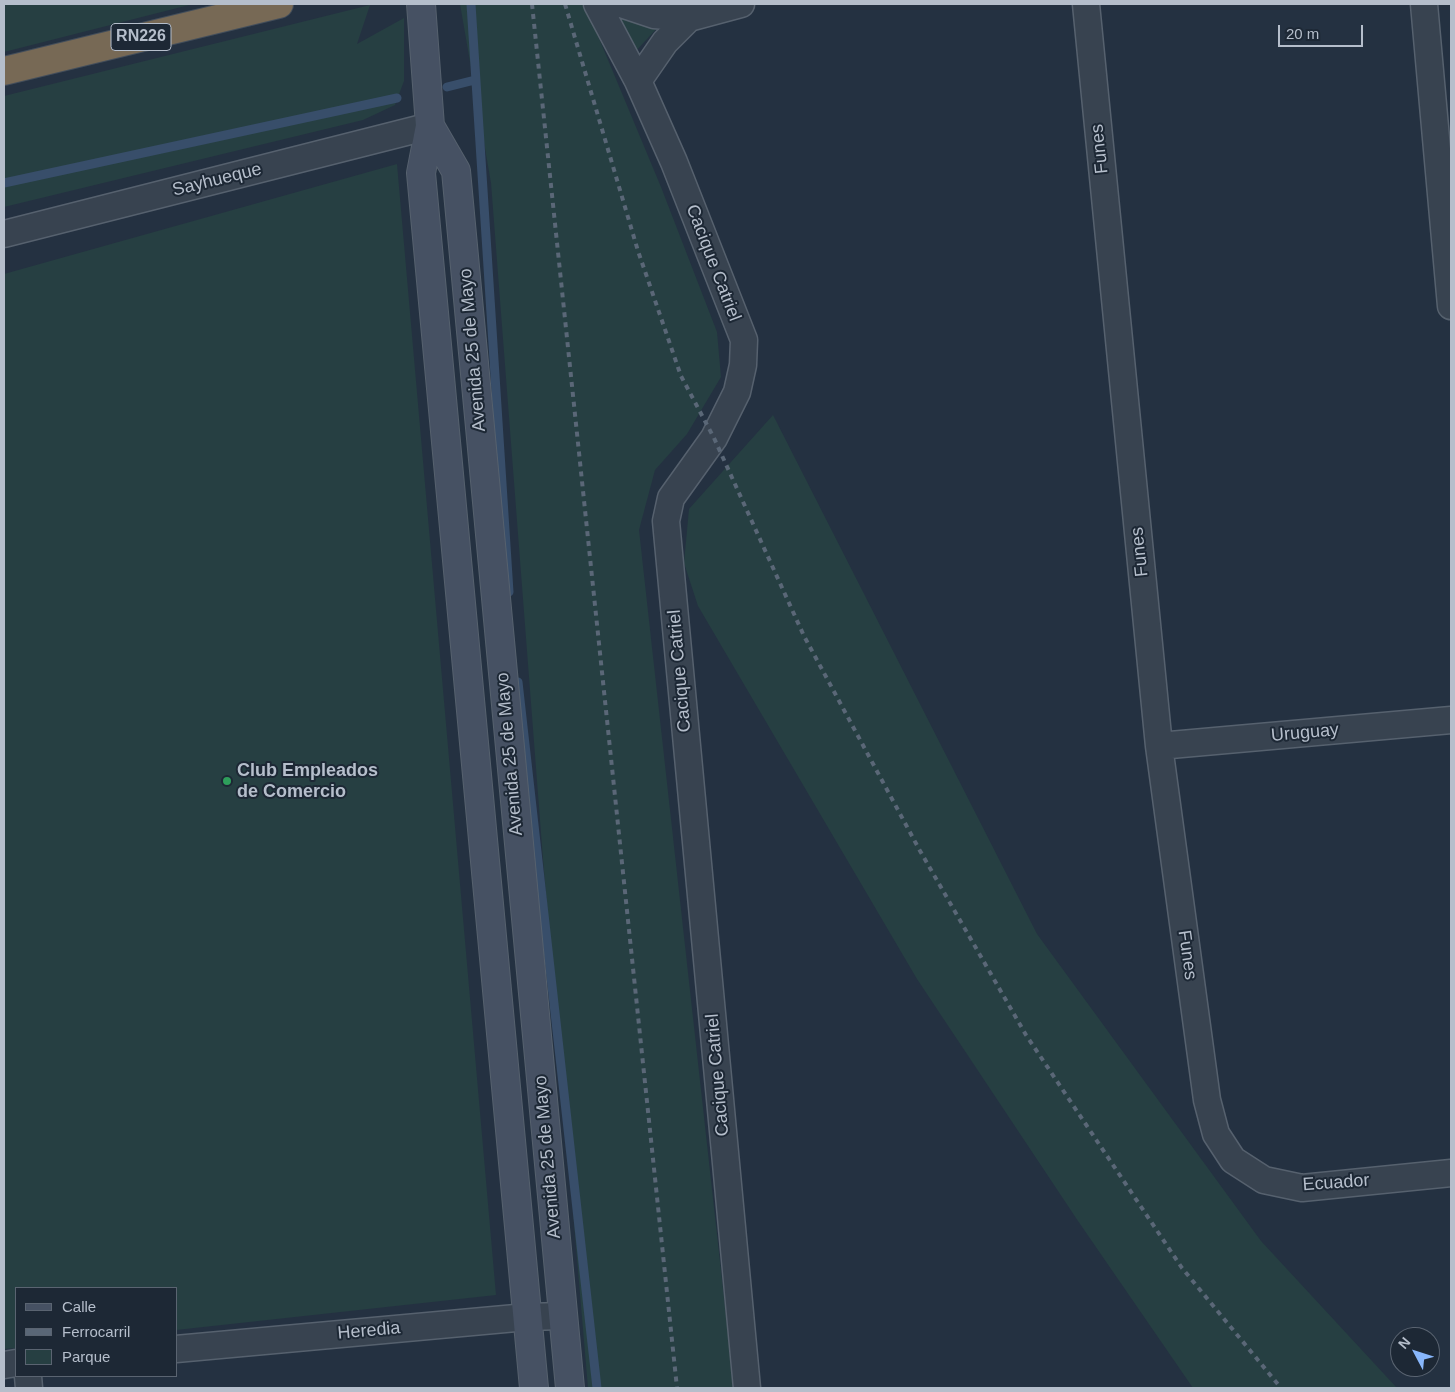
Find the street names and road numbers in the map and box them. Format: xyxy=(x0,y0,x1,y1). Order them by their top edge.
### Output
road number: RN226 xyxy=(111,24,171,51)
street label: Funes xyxy=(1087,123,1113,175)
street label: Sayhueque xyxy=(170,159,264,201)
street label: Cacique Catriel xyxy=(681,202,745,324)
street label: Avenida 25 de Mayo xyxy=(455,267,491,433)
street label: Funes xyxy=(1127,526,1153,578)
street label: Cacique Catriel xyxy=(664,609,696,733)
street label: Avenida 25 de Mayo xyxy=(492,671,528,837)
street label: Uruguay xyxy=(1270,719,1340,747)
street label: Funes xyxy=(1173,929,1201,981)
street label: Cacique Catriel xyxy=(702,1013,734,1137)
street label: Avenida 25 de Mayo xyxy=(530,1074,566,1240)
street label: Ecuador xyxy=(1302,1170,1370,1196)
street label: Heredia xyxy=(337,1317,401,1345)

